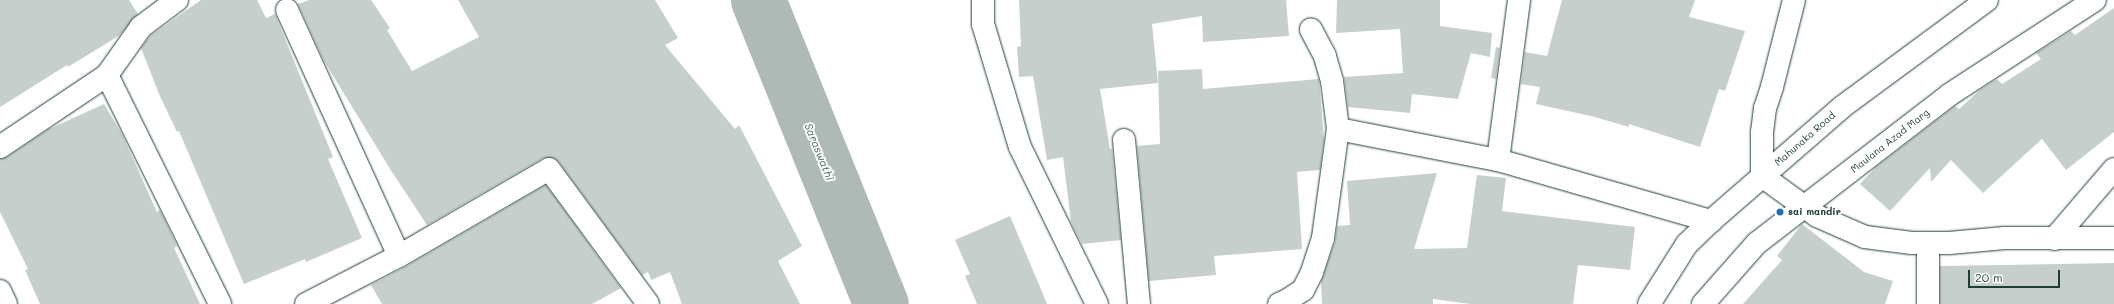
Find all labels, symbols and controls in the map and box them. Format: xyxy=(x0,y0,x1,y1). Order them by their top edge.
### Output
street label: Maulana Azad Marg xyxy=(1848,107,1932,175)
street label: Mahunaka Road xyxy=(1772,109,1838,169)
water label: Saraswathi xyxy=(802,121,836,183)
place label: sai mandir xyxy=(1788,206,1841,218)
marker: sai mandir xyxy=(1775,207,1785,217)
scale bar xyxy=(1970,262,2062,288)
text: 20 m xyxy=(1975,269,2003,285)

